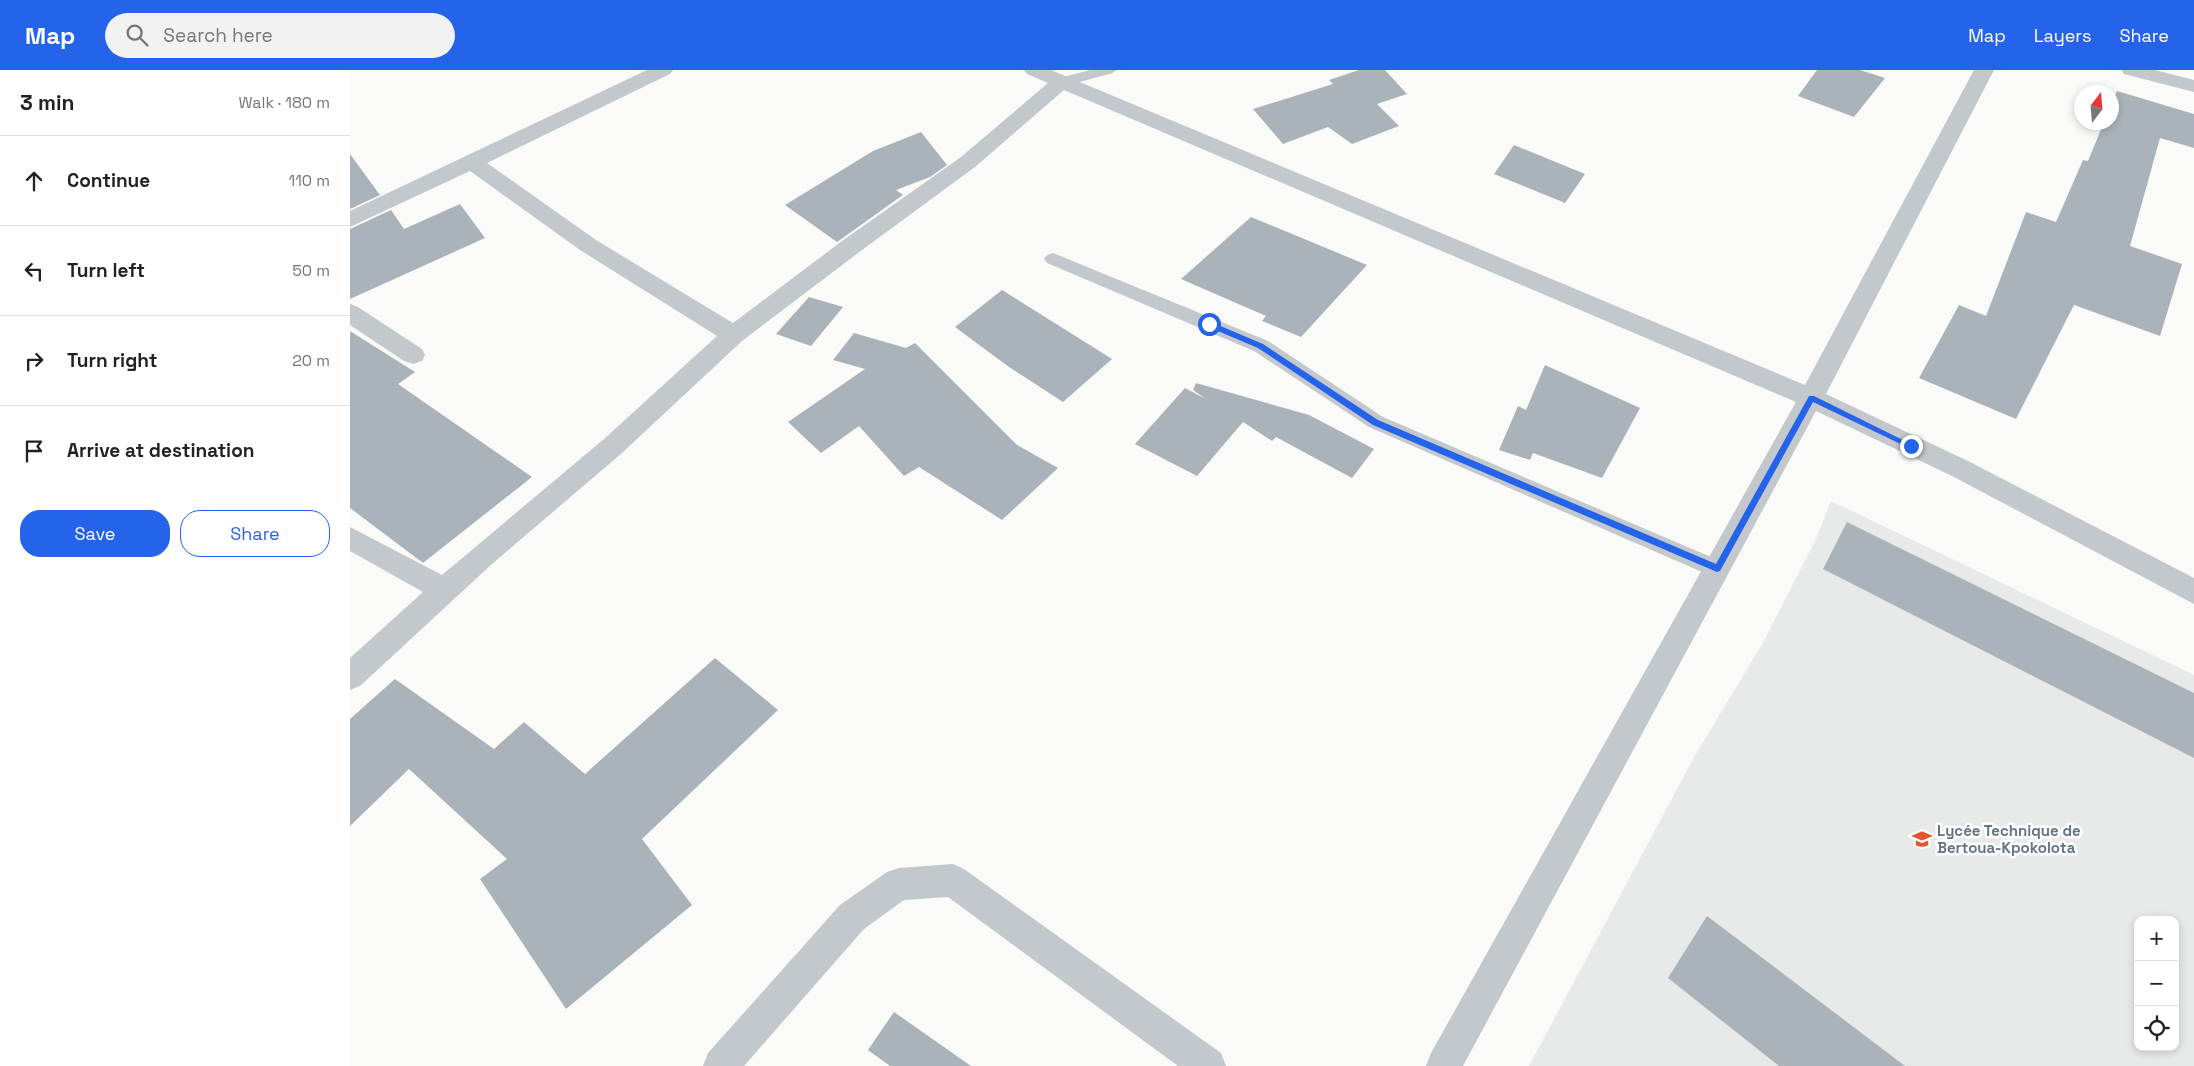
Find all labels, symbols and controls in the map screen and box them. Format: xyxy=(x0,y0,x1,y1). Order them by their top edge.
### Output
search box xyxy=(105,13,455,58)
text: Map xyxy=(25,20,75,51)
icon: search xyxy=(123,21,151,49)
text: Search here xyxy=(163,23,273,48)
text: Map xyxy=(1968,24,2006,47)
text: Layers xyxy=(2034,24,2091,47)
text: Share xyxy=(2119,24,2169,47)
north arrow xyxy=(2074,85,2119,130)
text: 3 min xyxy=(20,89,75,116)
text: Walk · 180 m xyxy=(238,92,330,113)
icon: ahead xyxy=(20,167,48,195)
text: Continue xyxy=(67,168,150,193)
text: 110 m xyxy=(288,170,330,191)
icon: left xyxy=(20,257,48,285)
text: Turn left xyxy=(67,258,145,283)
text: 50 m xyxy=(292,260,330,281)
route start xyxy=(1198,313,1221,336)
icon: right xyxy=(20,347,48,375)
text: Turn right xyxy=(67,348,157,373)
text: 20 m xyxy=(292,350,330,371)
route end xyxy=(1900,435,1923,458)
icon: arrive xyxy=(20,437,48,465)
text: Arrive at destination xyxy=(67,438,255,463)
button: Save xyxy=(20,510,170,557)
button: Share xyxy=(180,510,330,557)
place label: Lycée Technique de Bertoua-Kpokolota xyxy=(1937,821,2081,857)
school or university icon: Lycée Technique de Bertoua-Kpokolota xyxy=(1911,828,1933,850)
map controls xyxy=(2134,916,2179,1051)
button: + xyxy=(2134,916,2179,961)
button: − xyxy=(2134,961,2179,1006)
button: locate xyxy=(2134,1006,2179,1051)

